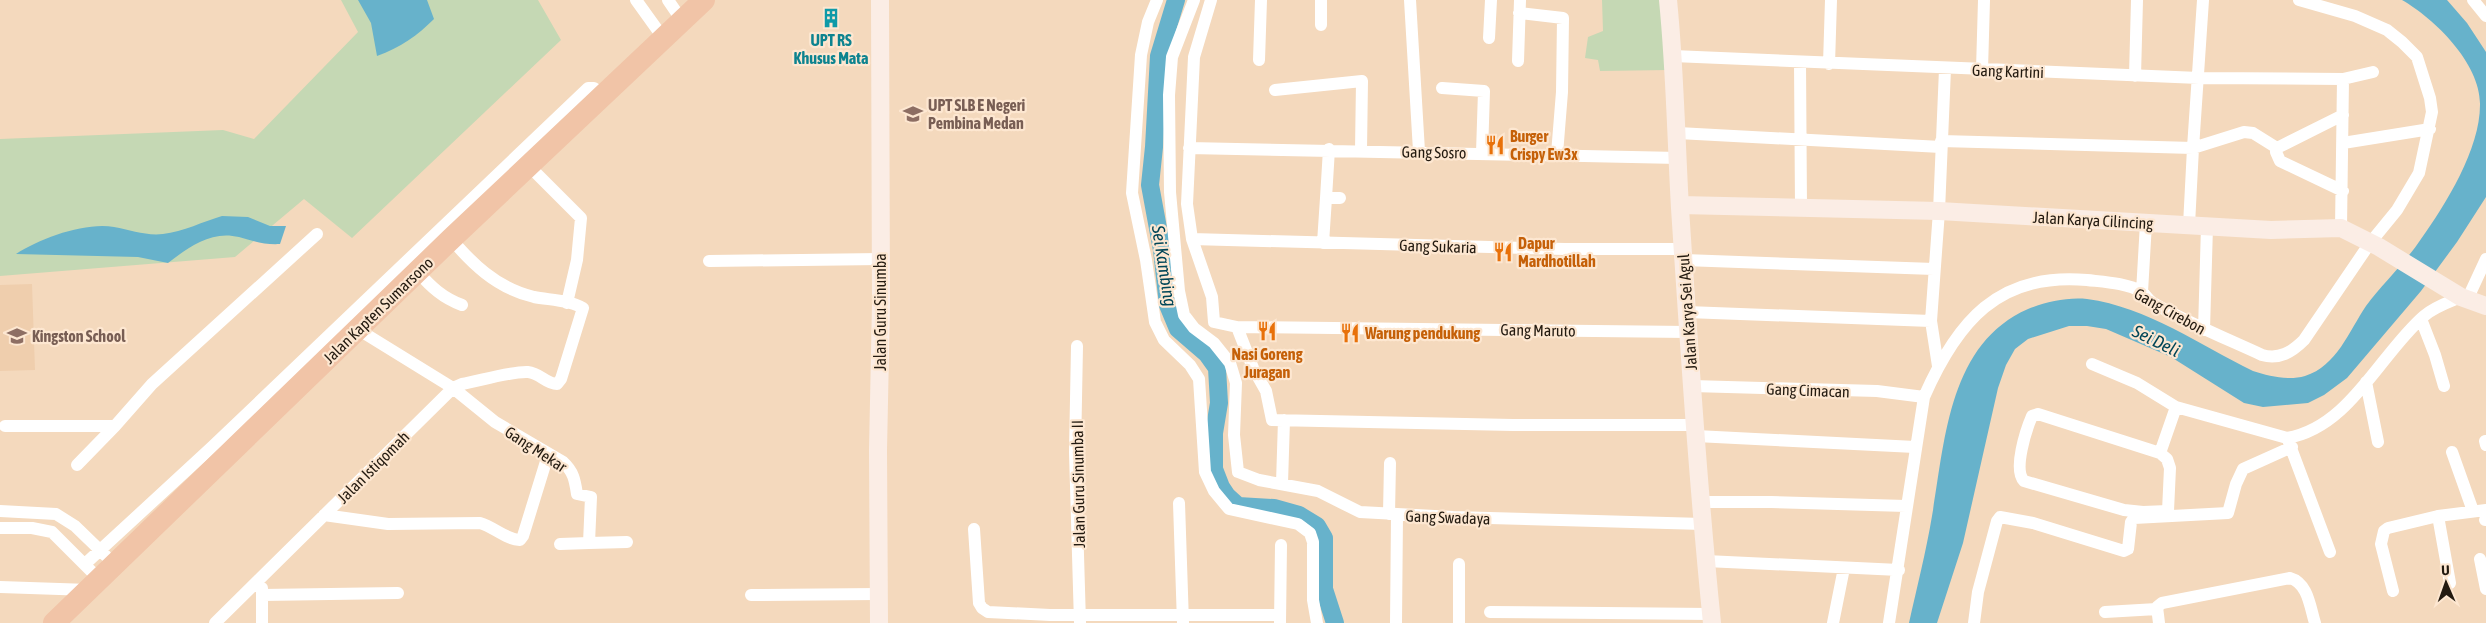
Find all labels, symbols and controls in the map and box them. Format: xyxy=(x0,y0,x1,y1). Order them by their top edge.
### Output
building icon: UPT RS Khusus Mata xyxy=(820,7,842,29)
place label: UPT RS Khusus Mata xyxy=(794,31,868,67)
street label: Gang Kartini xyxy=(1972,61,2044,82)
place label: UPT SLB E Negeri Pembina Medan xyxy=(928,96,1025,132)
school or university icon: UPT SLB E Negeri Pembina Medan xyxy=(902,103,924,125)
place label: Burger Crispy Ew3x xyxy=(1510,127,1578,163)
restaurant icon: Burger Crispy Ew3x xyxy=(1484,134,1506,156)
street label: Gang Sosro xyxy=(1401,142,1467,163)
street label: Jalan Karya Cilincing xyxy=(2032,208,2154,233)
water label: Sei Kambing xyxy=(1148,223,1181,308)
place label: Dapur Mardhotillah xyxy=(1518,234,1596,270)
street label: Gang Sukaria xyxy=(1399,236,1477,257)
restaurant icon: Dapur Mardhotillah xyxy=(1492,241,1514,263)
street label: Jalan Karya Sei Agul xyxy=(1674,252,1701,371)
street label: Jalan Kapten Sumarsono xyxy=(320,253,437,368)
street label: Jalan Guru Sinumba xyxy=(871,253,889,371)
street label: Gang Cirebon xyxy=(2131,284,2209,339)
restaurant icon: Nasi Goreng Juragan xyxy=(1256,320,1278,342)
street label: Gang Maruto xyxy=(1500,320,1576,341)
water label: Sei Deli xyxy=(2128,320,2183,361)
restaurant icon: Warung pendukung xyxy=(1339,322,1361,344)
place label: Warung pendukung xyxy=(1364,324,1480,342)
school or university icon: Kingston School xyxy=(6,325,28,347)
place label: Kingston School xyxy=(32,327,126,345)
place label: Nasi Goreng Juragan xyxy=(1231,345,1303,381)
street label: Gang Cimacan xyxy=(1766,380,1850,401)
street label: Jalan Guru Sinumba II xyxy=(1068,420,1088,548)
street label: Gang Mekar xyxy=(501,422,570,477)
street label: Jalan Istiqomah xyxy=(333,427,413,507)
street label: Gang Swadaya xyxy=(1405,507,1491,528)
north arrow xyxy=(2421,558,2471,608)
text: U xyxy=(2441,562,2450,578)

